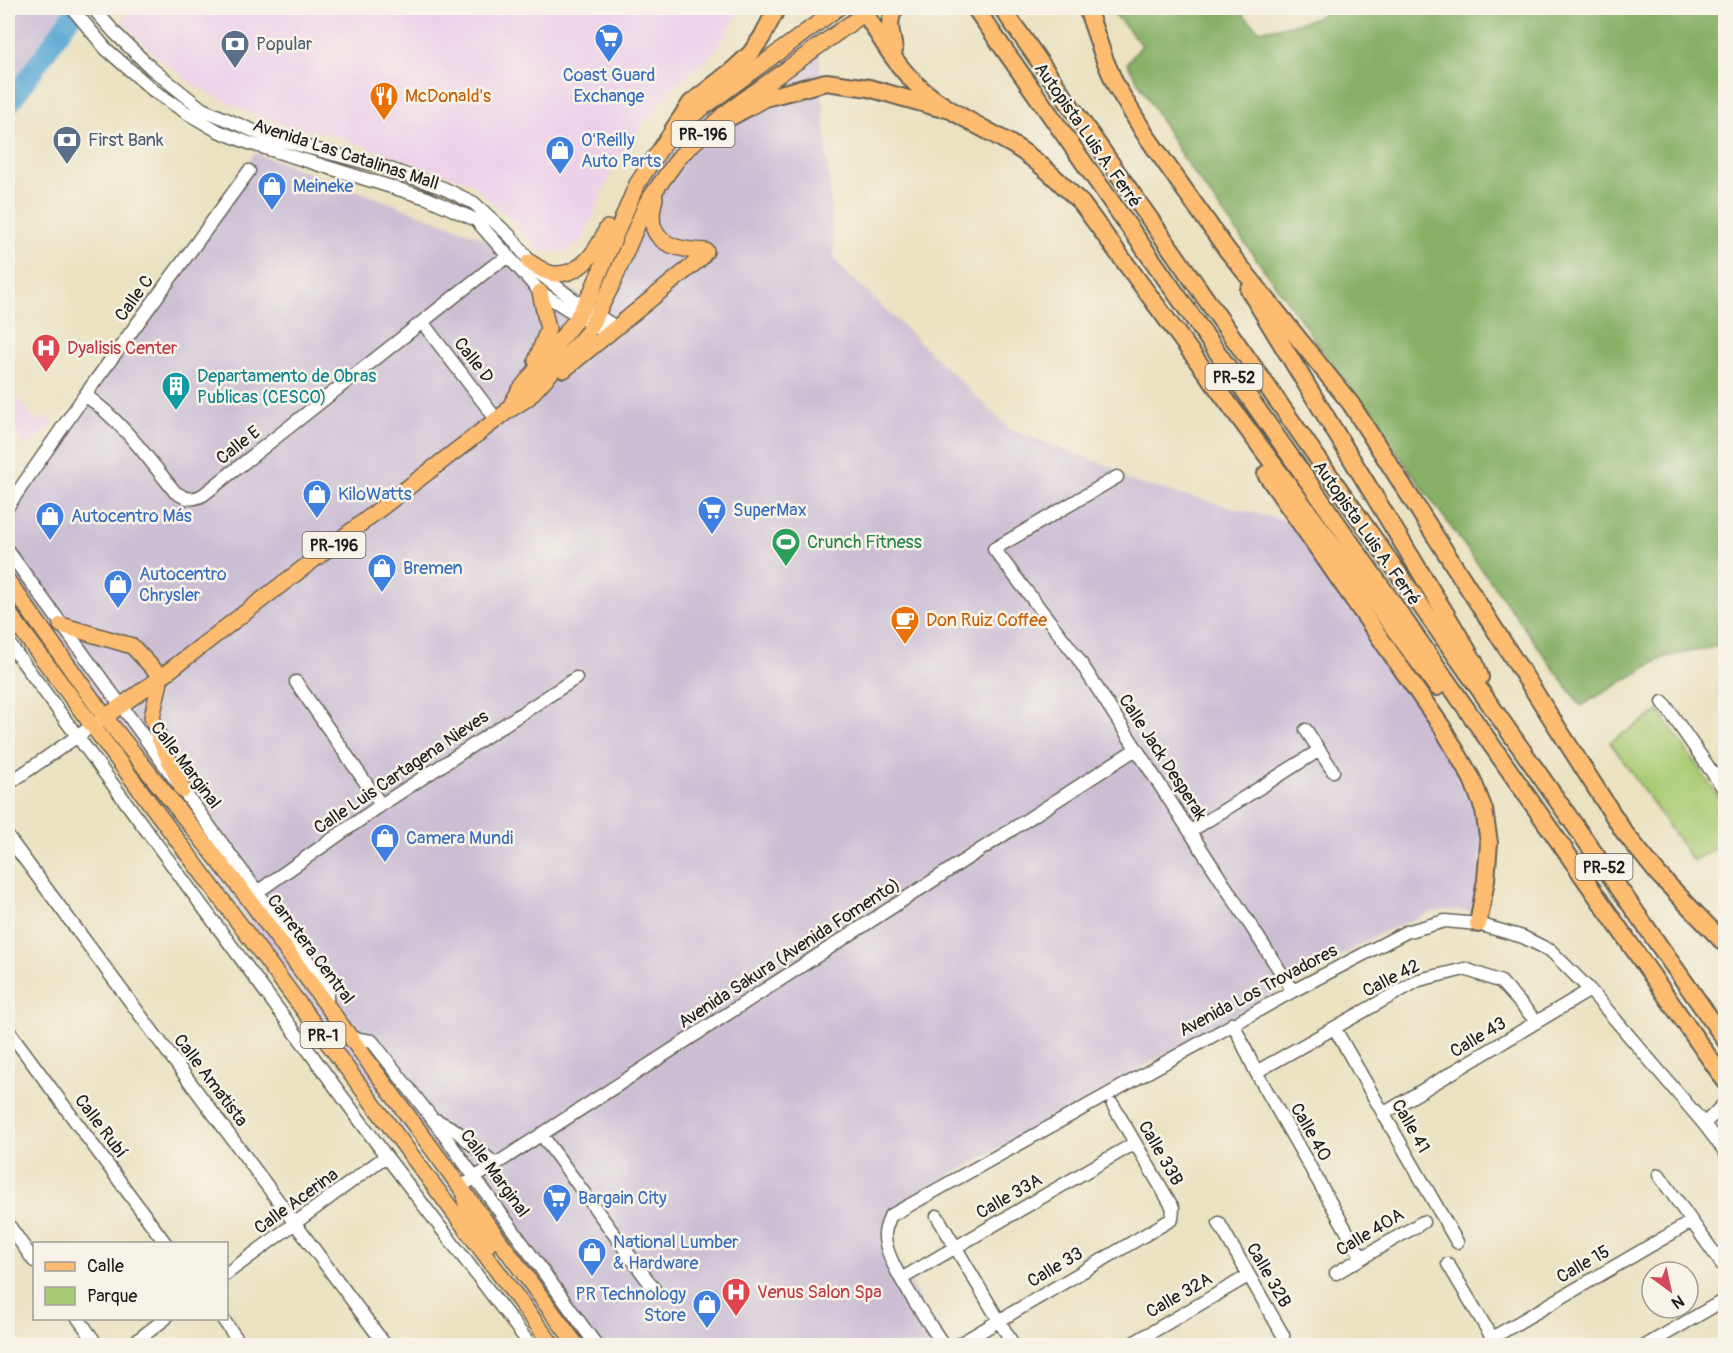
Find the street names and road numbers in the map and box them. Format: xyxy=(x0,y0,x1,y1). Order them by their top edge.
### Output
street label: Autopista Luis A. Ferré xyxy=(1029,58,1146,212)
street label: Avenida Las Catalinas Mall xyxy=(250,113,442,195)
road number: PR-196 xyxy=(672,121,734,147)
street label: Calle C xyxy=(110,271,159,326)
street label: Calle D xyxy=(448,333,499,388)
road number: PR-52 xyxy=(1206,364,1262,390)
street label: Calle E xyxy=(211,421,265,470)
street label: Autopista Luis A. Ferré xyxy=(1308,456,1425,610)
road number: PR-196 xyxy=(302,532,366,558)
street label: Calle Jack Desperak xyxy=(1113,690,1212,825)
street label: Calle Luis Cartagena Nieves xyxy=(309,705,493,840)
street label: Calle Marginal xyxy=(145,717,226,814)
road number: PR-52 xyxy=(1576,854,1632,880)
street label: Avenida Sakura (Avenida Fomento) xyxy=(674,873,905,1034)
street label: Carretera Central xyxy=(262,890,359,1009)
street label: Avenida Los Trovadores xyxy=(1175,939,1341,1042)
street label: Calle 42 xyxy=(1359,954,1424,1003)
street label: Calle 43 xyxy=(1446,1012,1510,1063)
road number: PR-1 xyxy=(300,1022,346,1048)
street label: Calle Amatista xyxy=(168,1029,253,1131)
street label: Calle Rubí xyxy=(69,1090,132,1163)
street label: Calle 41 xyxy=(1386,1095,1435,1157)
street label: Calle 40 xyxy=(1285,1099,1336,1166)
street label: Calle 33B xyxy=(1133,1117,1188,1190)
street label: Calle Marginal xyxy=(455,1125,534,1222)
street label: Calle Acerina xyxy=(250,1163,343,1240)
street label: Calle 33A xyxy=(972,1168,1047,1225)
street label: Calle 40A xyxy=(1332,1203,1409,1262)
street label: Calle 32B xyxy=(1241,1239,1296,1312)
street label: Calle 15 xyxy=(1553,1240,1614,1289)
street label: Calle 33 xyxy=(1023,1242,1087,1293)
street label: Calle 32A xyxy=(1142,1267,1217,1324)

